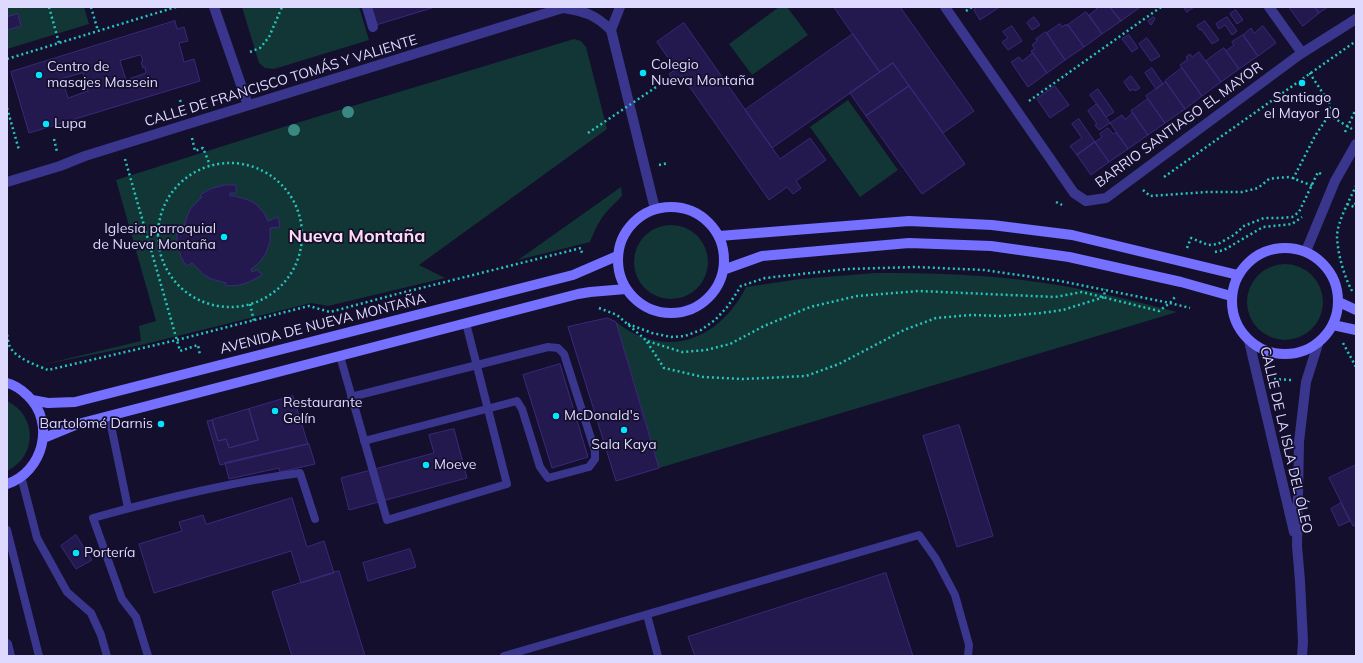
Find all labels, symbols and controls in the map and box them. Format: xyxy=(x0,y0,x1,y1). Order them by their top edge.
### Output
street label: CALLE DE FRANCISCO TOMÁS Y VALIENTE xyxy=(143,31,419,131)
place label: Colegio Nueva Montaña xyxy=(651,57,755,90)
place label: Centro de masajes Massein xyxy=(47,59,158,92)
street label: BARRIO SANTIAGO EL MAYOR xyxy=(1092,59,1266,191)
marker: Colegio Nueva Montaña xyxy=(638,68,648,78)
marker: Centro de masajes Massein xyxy=(34,70,44,80)
marker: Santiago el Mayor 10 xyxy=(1297,78,1307,88)
place label: Santiago el Mayor 10 xyxy=(1264,90,1340,122)
place label: Lupa xyxy=(54,116,86,132)
marker: Lupa xyxy=(41,119,51,129)
place label: Iglesia parroquial de Nueva Montaña xyxy=(93,221,216,254)
district label: Nueva Montaña xyxy=(289,226,425,248)
marker: Iglesia parroquial de Nueva Montaña xyxy=(219,232,229,242)
street label: AVENIDA DE NUEVA MONTAÑA xyxy=(218,290,428,358)
street label: CALLE DE LA ISLA DEL ÓLEO xyxy=(1256,345,1316,535)
place label: Restaurante Gelín xyxy=(283,395,362,428)
marker: Restaurante Gelín xyxy=(270,406,280,416)
place label: McDonald's xyxy=(564,408,640,424)
marker: McDonald's xyxy=(551,411,561,421)
place label: Bartolomé Darnis xyxy=(39,416,153,432)
marker: Bartolomé Darnis xyxy=(156,419,166,429)
marker: Sala Kaya xyxy=(619,425,629,435)
place label: Sala Kaya xyxy=(591,437,657,453)
place label: Moeve xyxy=(434,457,476,473)
marker: Moeve xyxy=(421,460,431,470)
place label: Portería xyxy=(84,545,136,561)
marker: Portería xyxy=(71,548,81,558)

